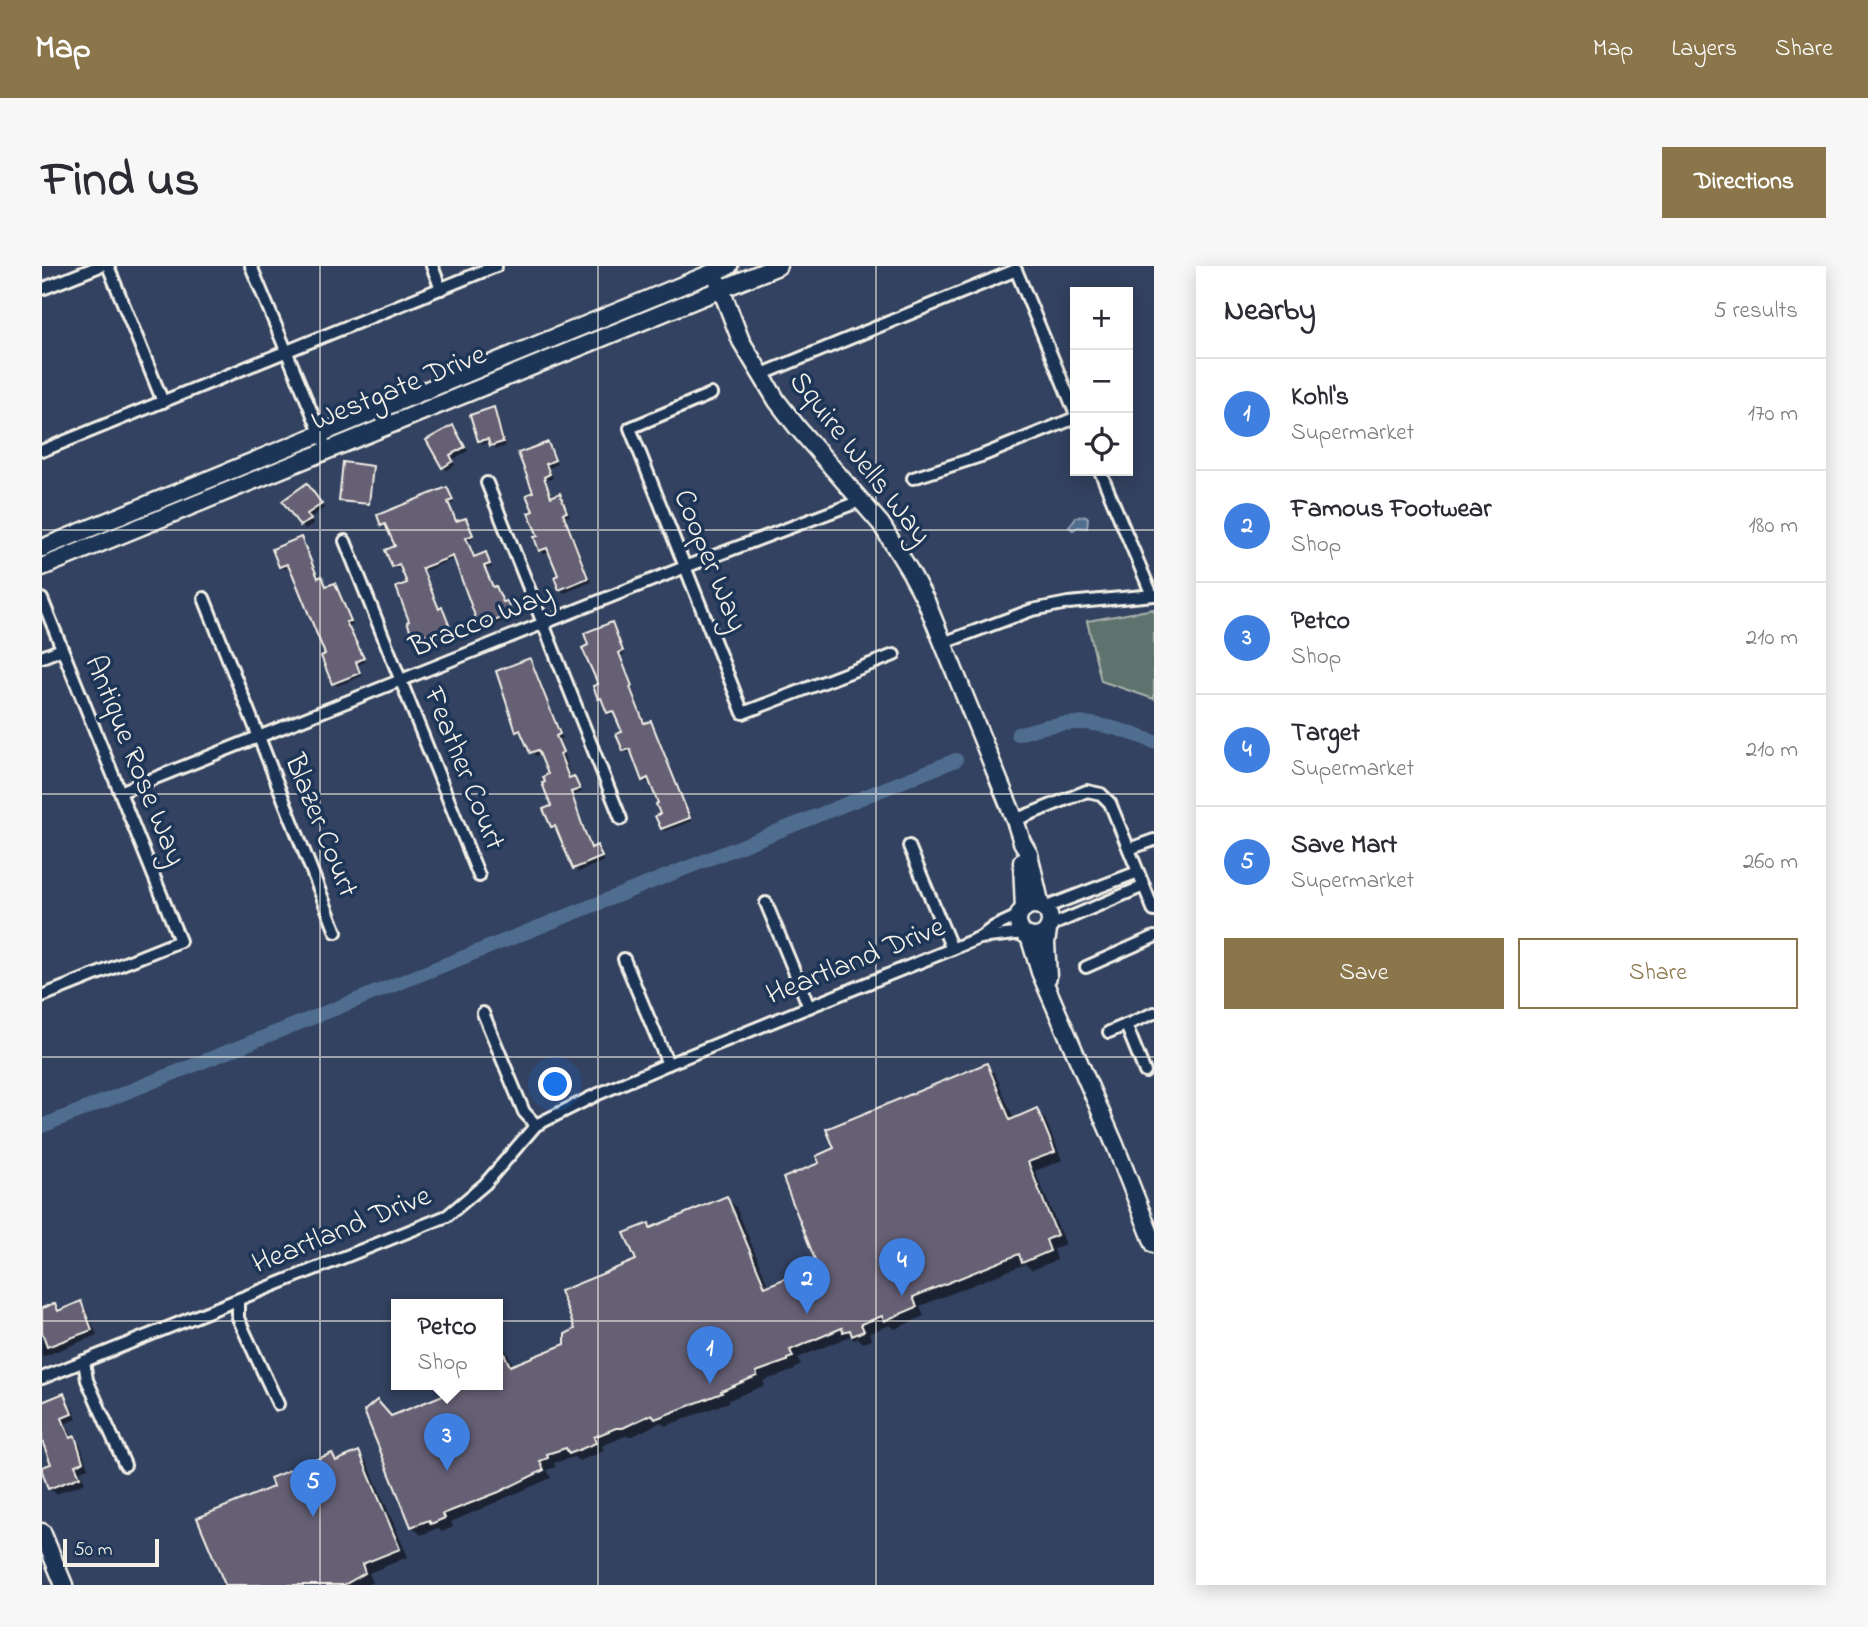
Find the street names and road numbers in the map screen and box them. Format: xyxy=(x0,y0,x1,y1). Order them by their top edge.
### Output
street label: Westgate Drive xyxy=(305,334,494,444)
street label: Squire Wells Way xyxy=(777,363,941,555)
street label: Cooper Way xyxy=(660,483,758,639)
street label: Bracco Way xyxy=(403,573,561,671)
street label: Antique Rose Way xyxy=(72,649,196,873)
street label: Feather Court xyxy=(410,680,516,857)
street label: Blazer Court xyxy=(271,747,369,904)
street label: Heartland Drive xyxy=(760,906,953,1018)
street label: Heartland Drive xyxy=(246,1175,439,1287)

